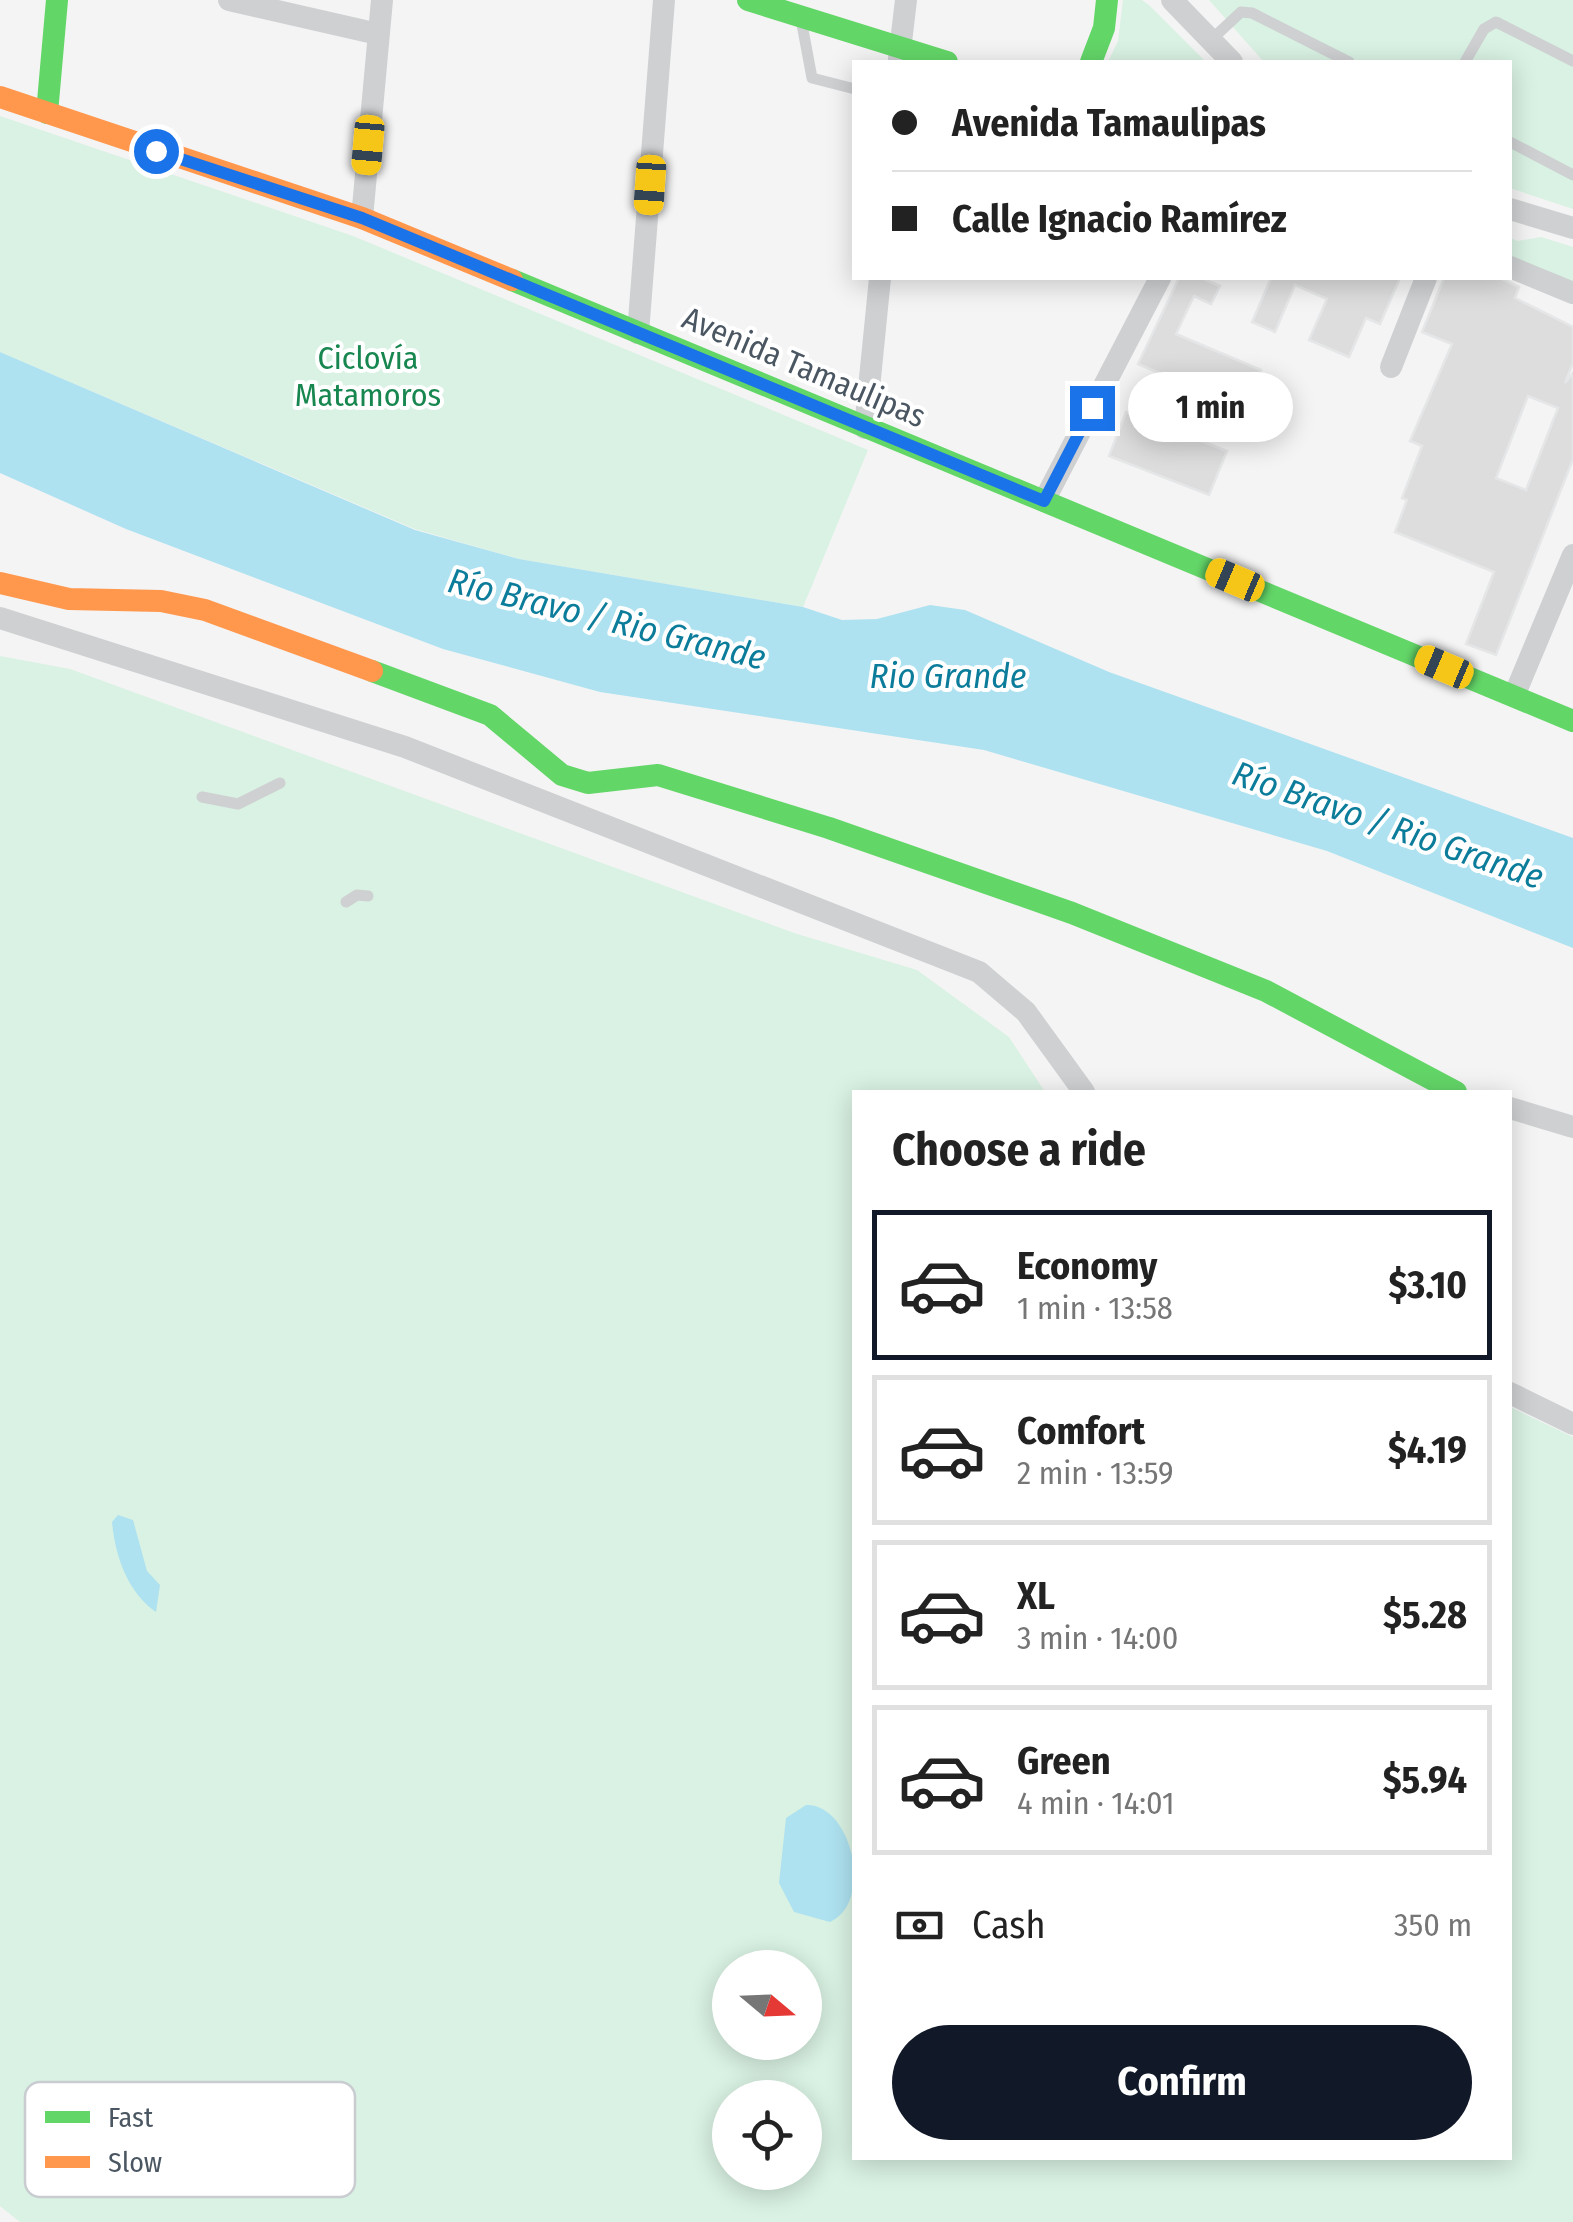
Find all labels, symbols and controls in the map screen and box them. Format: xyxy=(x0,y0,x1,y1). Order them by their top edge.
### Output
text: Avenida Tamaulipas xyxy=(952,100,1266,146)
car xyxy=(350,114,386,176)
route start xyxy=(134,129,179,174)
car xyxy=(633,154,667,216)
text: Calle Ignacio Ramírez xyxy=(952,196,1287,242)
street label: Avenida Tamaulipas xyxy=(677,299,931,435)
park label: Ciclovía Matamoros xyxy=(295,339,441,414)
callout: 1 min xyxy=(1127,373,1292,443)
route end xyxy=(1070,386,1115,431)
text: 1 min xyxy=(1176,388,1245,426)
car xyxy=(1202,554,1268,606)
water label: Río Bravo / Rio Grande xyxy=(444,559,770,679)
car xyxy=(1411,641,1477,693)
water label: Rio Grande xyxy=(870,655,1026,697)
water label: Río Bravo / Rio Grande xyxy=(1227,752,1549,898)
text: Choose a ride xyxy=(892,1123,1146,1177)
icon: car xyxy=(897,1240,987,1330)
text: Economy xyxy=(1017,1243,1157,1289)
text: $3.10 xyxy=(1388,1262,1467,1308)
text: 1 min · 13:58 xyxy=(1017,1289,1173,1327)
icon: car xyxy=(897,1405,987,1495)
text: Comfort xyxy=(1017,1408,1145,1454)
text: $4.19 xyxy=(1388,1427,1467,1473)
text: 2 min · 13:59 xyxy=(1017,1454,1174,1492)
icon: car xyxy=(897,1570,987,1660)
text: XL xyxy=(1017,1573,1055,1619)
text: $5.28 xyxy=(1383,1592,1467,1638)
text: 3 min · 14:00 xyxy=(1017,1619,1178,1657)
icon: car xyxy=(897,1735,987,1825)
text: Green xyxy=(1017,1738,1111,1784)
text: $5.94 xyxy=(1383,1757,1467,1803)
text: 4 min · 14:01 xyxy=(1017,1784,1174,1822)
icon: cash xyxy=(892,1898,947,1953)
text: Cash xyxy=(972,1902,1046,1948)
text: 350 m xyxy=(1394,1906,1472,1944)
north arrow xyxy=(712,1950,822,2060)
map controls xyxy=(712,1950,822,2190)
button: Confirm xyxy=(892,2025,1472,2140)
button: locate xyxy=(712,2080,822,2190)
legend xyxy=(25,2082,355,2197)
text: Fast xyxy=(108,2101,154,2134)
text: Slow xyxy=(108,2146,162,2179)

